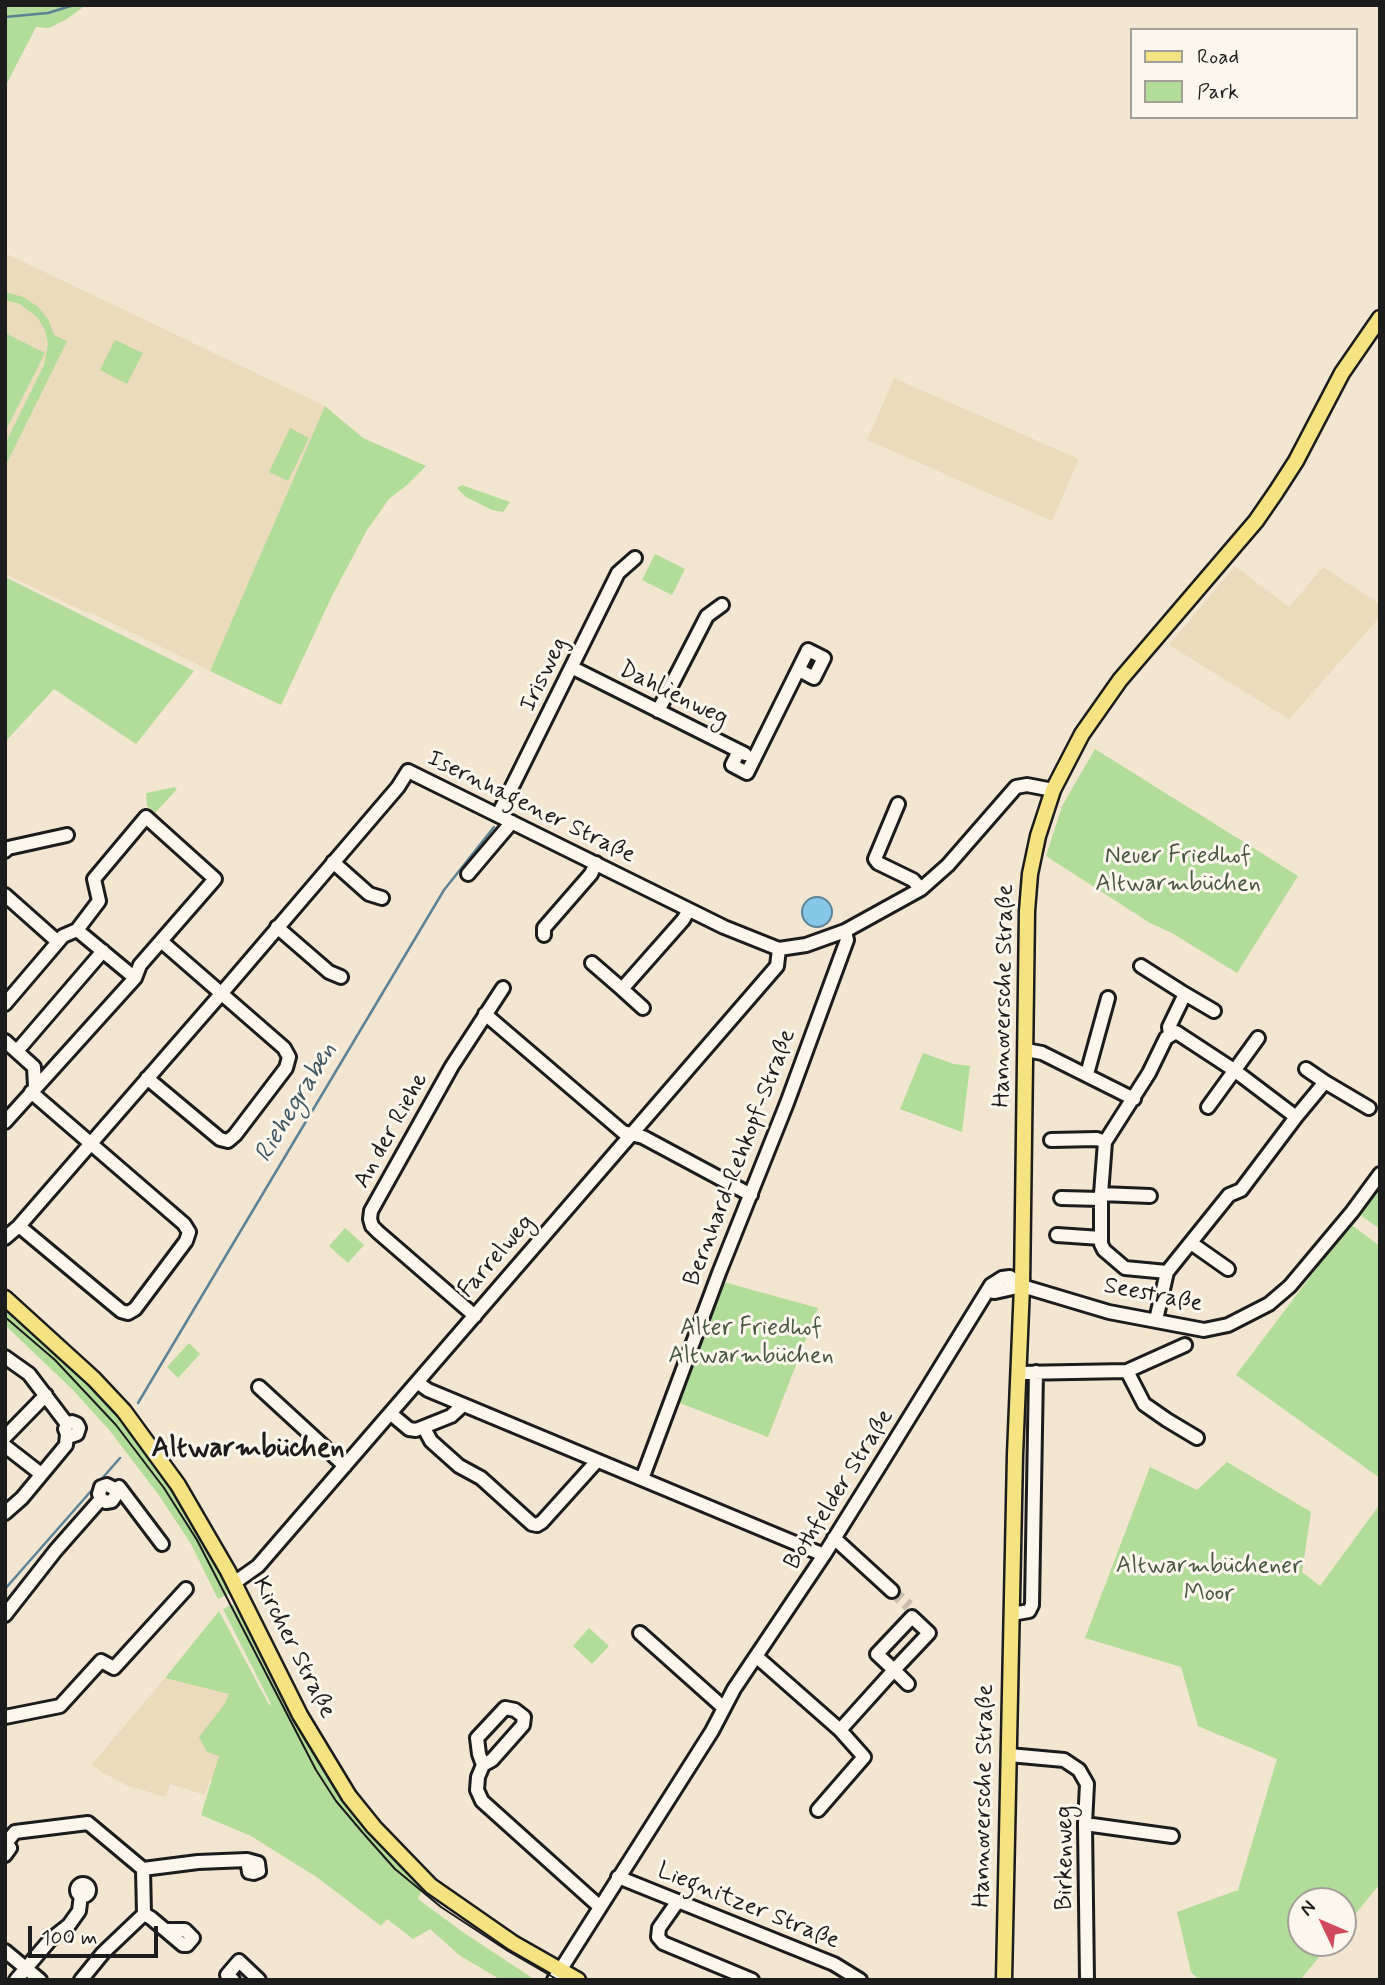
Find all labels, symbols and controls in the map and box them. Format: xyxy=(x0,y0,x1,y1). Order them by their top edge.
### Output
legend xyxy=(1130,28,1357,119)
text: Road xyxy=(1197,43,1239,71)
text: Park xyxy=(1197,78,1239,106)
street label: Irisweg xyxy=(515,633,575,717)
street label: Dahlienweg xyxy=(614,656,732,734)
street label: Isernhagener Straße xyxy=(422,745,640,871)
park label: Neuer Friedhof Altwarmbüchen xyxy=(1095,843,1261,899)
street label: Hannoversche Straße xyxy=(989,884,1021,1108)
street label: Bernhard-Rehkopf-Straße xyxy=(679,1026,803,1290)
water label: Riehegraben xyxy=(249,1037,345,1169)
street label: An der Riehe xyxy=(348,1068,436,1194)
street label: Farrelweg xyxy=(453,1209,541,1305)
street label: Seestraße xyxy=(1101,1272,1205,1320)
park label: Alter Friedhof Altwarmbüchen xyxy=(668,1315,834,1371)
street label: Bothfelder Straße xyxy=(779,1404,901,1576)
district label: Altwarmbüchen xyxy=(151,1433,345,1467)
park label: Altwarmbüchener Moor xyxy=(1116,1553,1302,1609)
street label: Kircher Straße xyxy=(245,1572,341,1724)
street label: Hannoversche Straße xyxy=(969,1684,1001,1908)
street label: Birkenweg xyxy=(1052,1806,1080,1910)
street label: Liegnitzer Straße xyxy=(653,1857,843,1957)
north arrow xyxy=(1287,1887,1357,1957)
text: N xyxy=(1295,1895,1321,1922)
scale bar xyxy=(32,1912,161,1956)
text: 100 m xyxy=(41,1924,97,1952)

